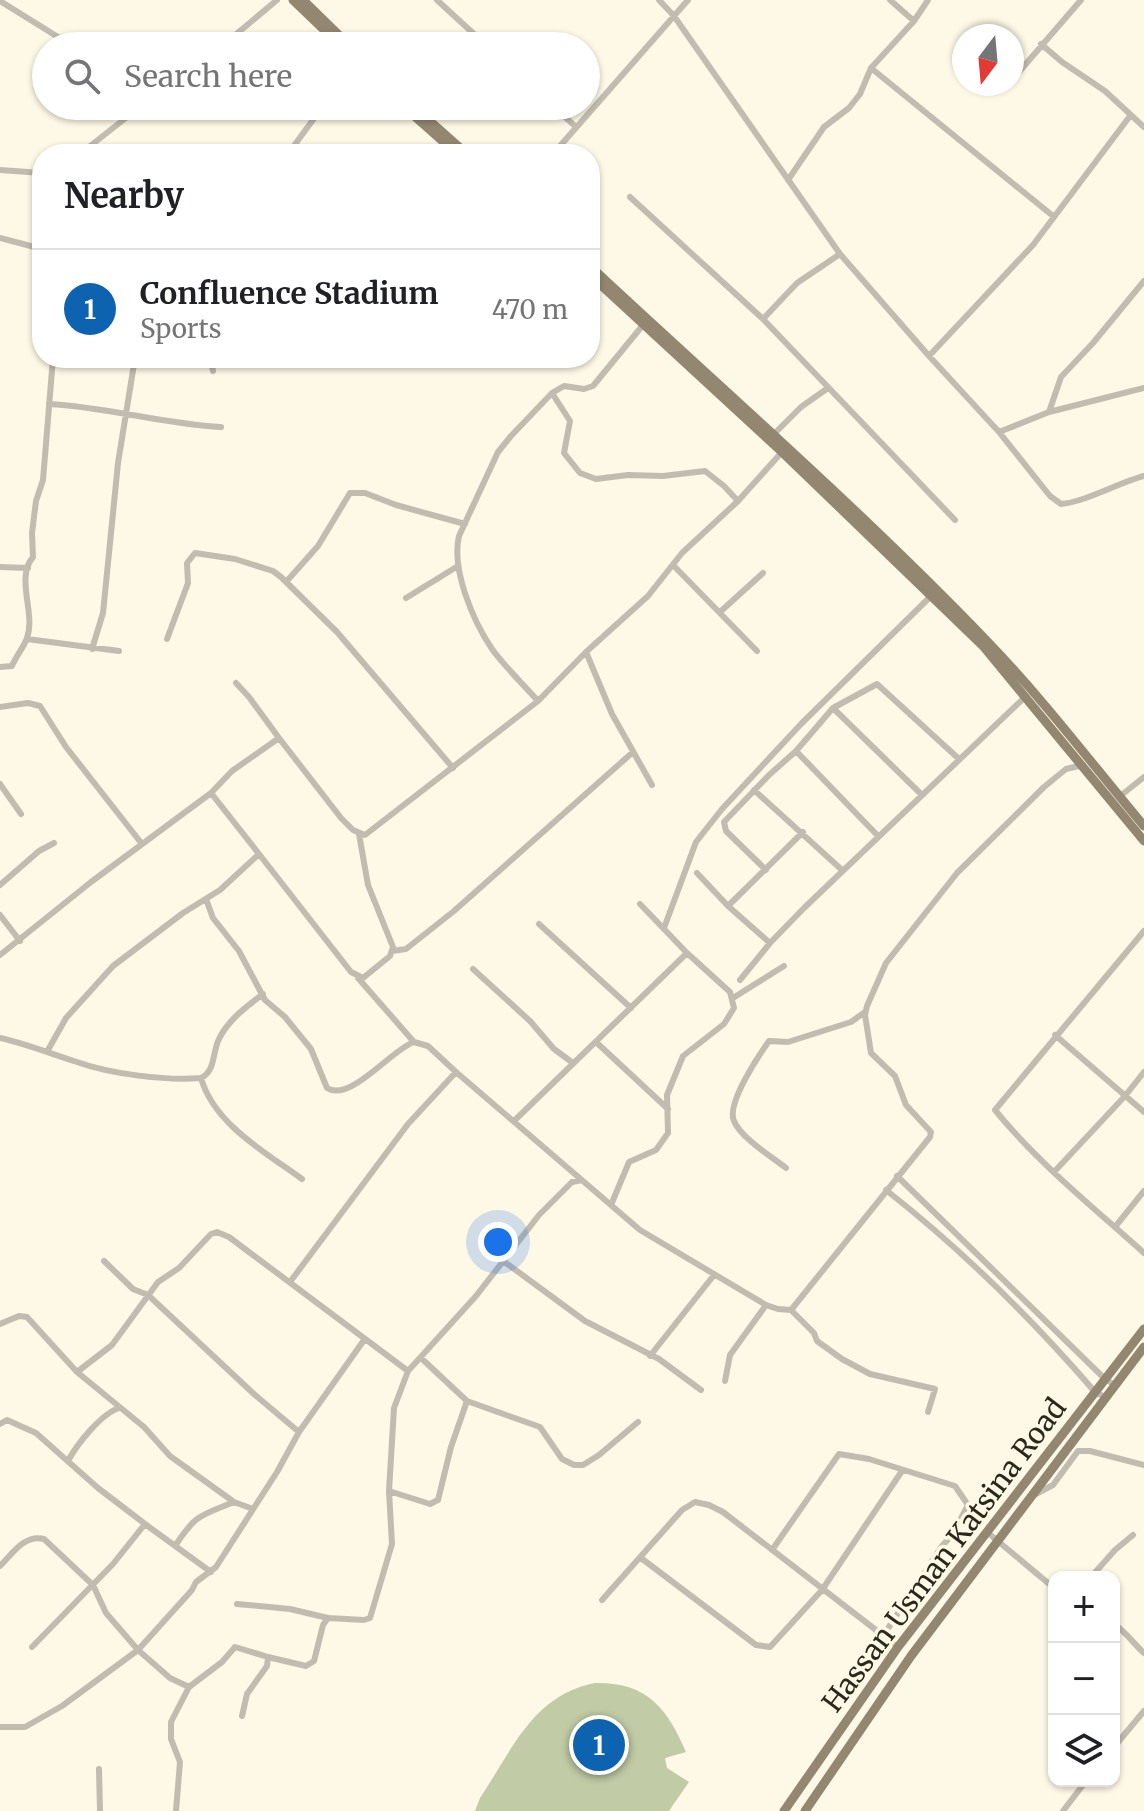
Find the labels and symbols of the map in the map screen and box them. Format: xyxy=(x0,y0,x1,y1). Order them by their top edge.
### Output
north arrow xyxy=(952,24,1024,96)
your location xyxy=(478,1222,518,1262)
street label: Hassan Usman Katsina Road xyxy=(814,1391,1074,1719)
pin: 1 xyxy=(573,1715,625,1775)

